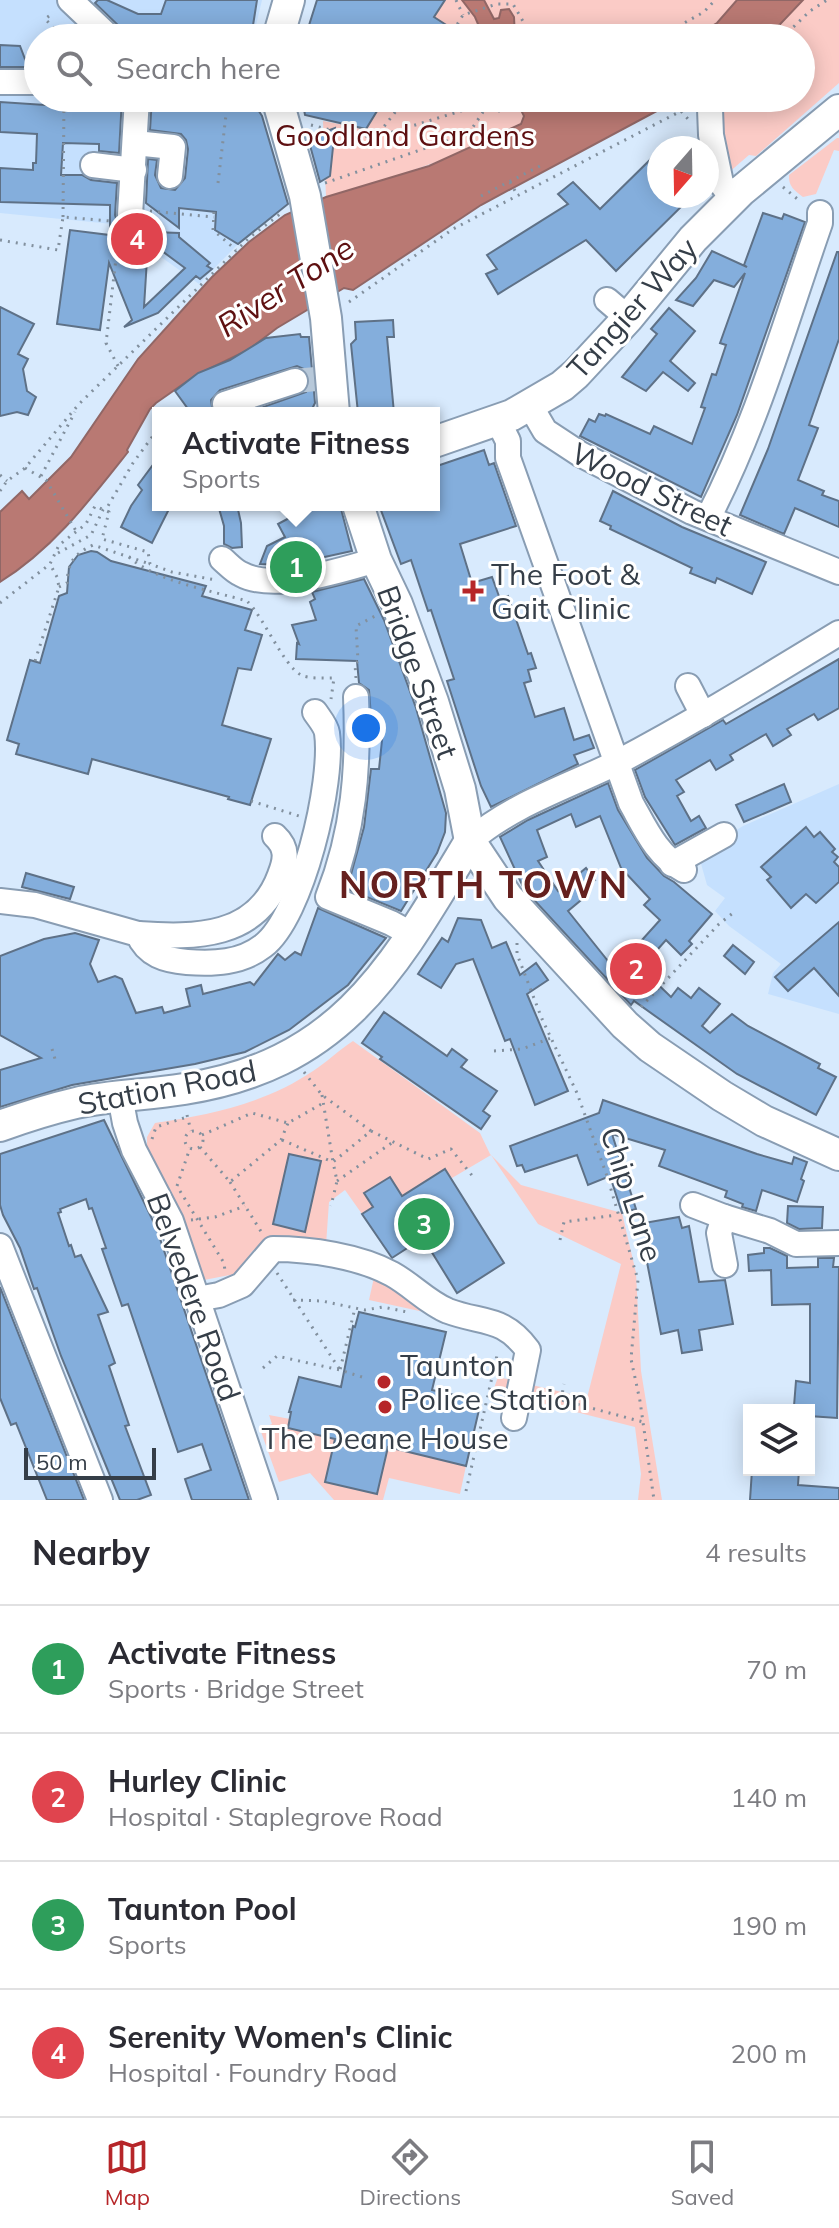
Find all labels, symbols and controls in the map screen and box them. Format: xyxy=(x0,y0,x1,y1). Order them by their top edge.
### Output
search box xyxy=(24,24,815,112)
icon: search xyxy=(52,46,96,90)
text: Search here xyxy=(116,49,281,87)
park label: Goodland Gardens xyxy=(275,116,535,154)
north arrow xyxy=(647,136,719,208)
pin: 4 xyxy=(111,209,163,269)
water label: River Tone xyxy=(209,227,361,345)
street label: Tangier Way xyxy=(559,229,705,387)
popup xyxy=(152,407,440,511)
text: Activate Fitness xyxy=(182,424,410,462)
street label: Wood Street xyxy=(565,434,739,544)
text: Sports xyxy=(182,462,261,495)
pin: 1 xyxy=(270,537,322,597)
place label: The Foot & Gait Clinic xyxy=(491,555,641,627)
street label: Bridge Street xyxy=(369,580,467,764)
marker: The Foot & Gait Clinic xyxy=(462,580,484,602)
your location xyxy=(346,708,386,748)
district label: NORTH TOWN xyxy=(339,860,629,908)
pin: 2 xyxy=(610,939,662,999)
street label: Station Road xyxy=(75,1051,259,1123)
street label: Chip Lane xyxy=(592,1122,672,1266)
street label: Belvedere Road xyxy=(139,1188,249,1406)
pin: 3 xyxy=(398,1194,450,1254)
place label: Taunton Police Station xyxy=(400,1346,588,1418)
marker: Taunton Police Station xyxy=(375,1373,393,1391)
marker: The Deane House xyxy=(376,1398,394,1416)
map controls xyxy=(743,1404,815,1476)
button: layers xyxy=(743,1404,815,1476)
place label: The Deane House xyxy=(262,1419,508,1457)
scale bar xyxy=(24,1444,156,1480)
text: 50 m xyxy=(36,1448,87,1476)
text: Nearby xyxy=(32,1531,150,1574)
text: 4 results xyxy=(705,1536,807,1569)
text: Activate Fitness xyxy=(108,1634,336,1672)
text: 1 xyxy=(50,1653,66,1686)
text: 70 m xyxy=(746,1653,807,1686)
text: Sports · Bridge Street xyxy=(108,1672,364,1705)
text: Hurley Clinic xyxy=(108,1762,287,1800)
text: 2 xyxy=(50,1781,66,1814)
text: 140 m xyxy=(731,1781,807,1814)
text: Hospital · Staplegrove Road xyxy=(108,1800,443,1833)
text: Taunton Pool xyxy=(108,1890,297,1928)
text: 3 xyxy=(50,1909,66,1942)
text: 190 m xyxy=(731,1909,807,1942)
text: Sports xyxy=(108,1928,187,1961)
text: Serenity Women's Clinic xyxy=(108,2018,453,2056)
text: 4 xyxy=(50,2037,66,2070)
text: 200 m xyxy=(731,2037,807,2070)
text: Hospital · Foundry Road xyxy=(108,2056,397,2089)
tab: Map xyxy=(105,2135,150,2211)
tab: Directions xyxy=(360,2135,461,2211)
tab: Saved xyxy=(671,2135,734,2211)

